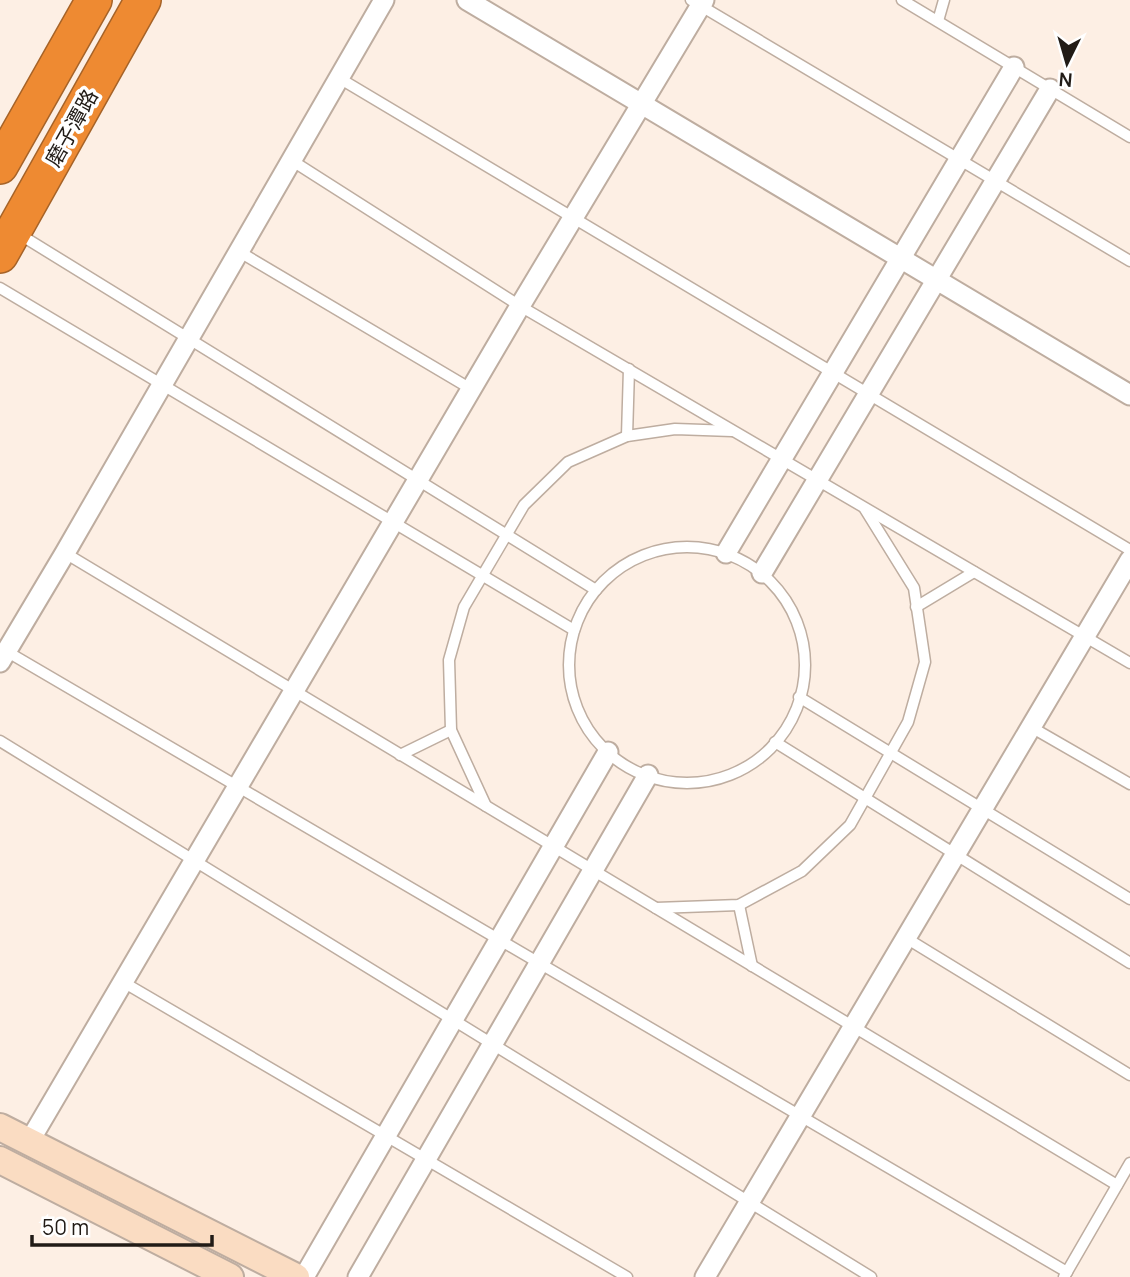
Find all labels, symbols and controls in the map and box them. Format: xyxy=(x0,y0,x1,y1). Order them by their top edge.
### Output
north arrow xyxy=(1032,28,1102,98)
text: N xyxy=(1058,66,1073,93)
street label: 磨子潭路 xyxy=(39,84,104,171)
scale bar xyxy=(32,1204,212,1248)
text: 50 m xyxy=(42,1213,89,1241)

